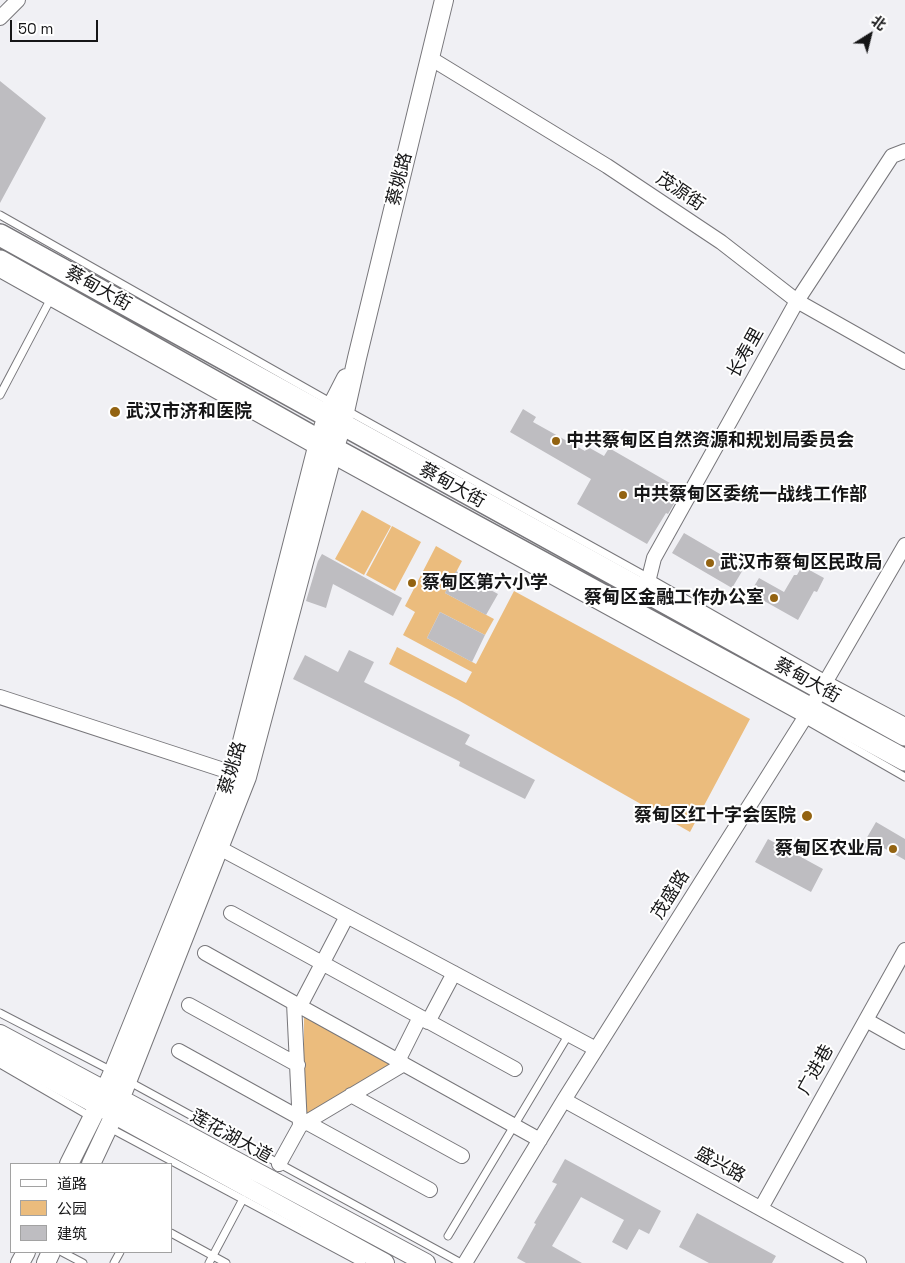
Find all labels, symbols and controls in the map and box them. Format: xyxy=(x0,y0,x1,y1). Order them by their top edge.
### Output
scale bar xyxy=(12,10,100,42)
north arrow xyxy=(845,10,895,60)
text: 北 xyxy=(868,11,890,34)
text: 50 m xyxy=(18,19,53,38)
street label: 蔡姚路 xyxy=(383,150,417,208)
street label: 茂源街 xyxy=(652,168,708,216)
street label: 蔡甸大街 xyxy=(61,262,135,316)
street label: 长寿里 xyxy=(723,324,769,382)
place label: 武汉市济和医院 xyxy=(126,401,252,423)
marker: 武汉市济和医院 xyxy=(108,405,122,419)
place label: 中共蔡甸区自然资源和规划局委员会 xyxy=(566,430,854,452)
marker: 中共蔡甸区自然资源和规划局委员会 xyxy=(550,435,562,447)
street label: 蔡甸大街 xyxy=(415,459,489,513)
place label: 中共蔡甸区委统一战线工作部 xyxy=(633,484,867,506)
marker: 中共蔡甸区委统一战线工作部 xyxy=(617,489,629,501)
place label: 武汉市蔡甸区民政局 xyxy=(720,552,882,574)
marker: 武汉市蔡甸区民政局 xyxy=(704,557,716,569)
place label: 蔡甸区第六小学 xyxy=(422,572,548,594)
marker: 蔡甸区第六小学 xyxy=(406,577,418,589)
place label: 蔡甸区金融工作办公室 xyxy=(584,587,764,609)
marker: 蔡甸区金融工作办公室 xyxy=(768,592,780,604)
street label: 蔡甸大街 xyxy=(770,654,844,708)
street label: 蔡姚路 xyxy=(215,739,251,797)
place label: 蔡甸区红十字会医院 xyxy=(634,805,796,827)
marker: 蔡甸区红十字会医院 xyxy=(800,809,814,823)
place label: 蔡甸区农业局 xyxy=(775,838,883,860)
marker: 蔡甸区农业局 xyxy=(887,843,899,855)
street label: 茂盛路 xyxy=(648,866,694,924)
street label: 广进巷 xyxy=(793,1041,839,1099)
street label: 莲花湖大道 xyxy=(186,1106,276,1168)
street label: 盛兴路 xyxy=(691,1142,749,1188)
legend xyxy=(10,1163,172,1253)
text: 道路 xyxy=(57,1174,87,1193)
text: 公园 xyxy=(57,1199,87,1218)
text: 建筑 xyxy=(57,1224,87,1243)

